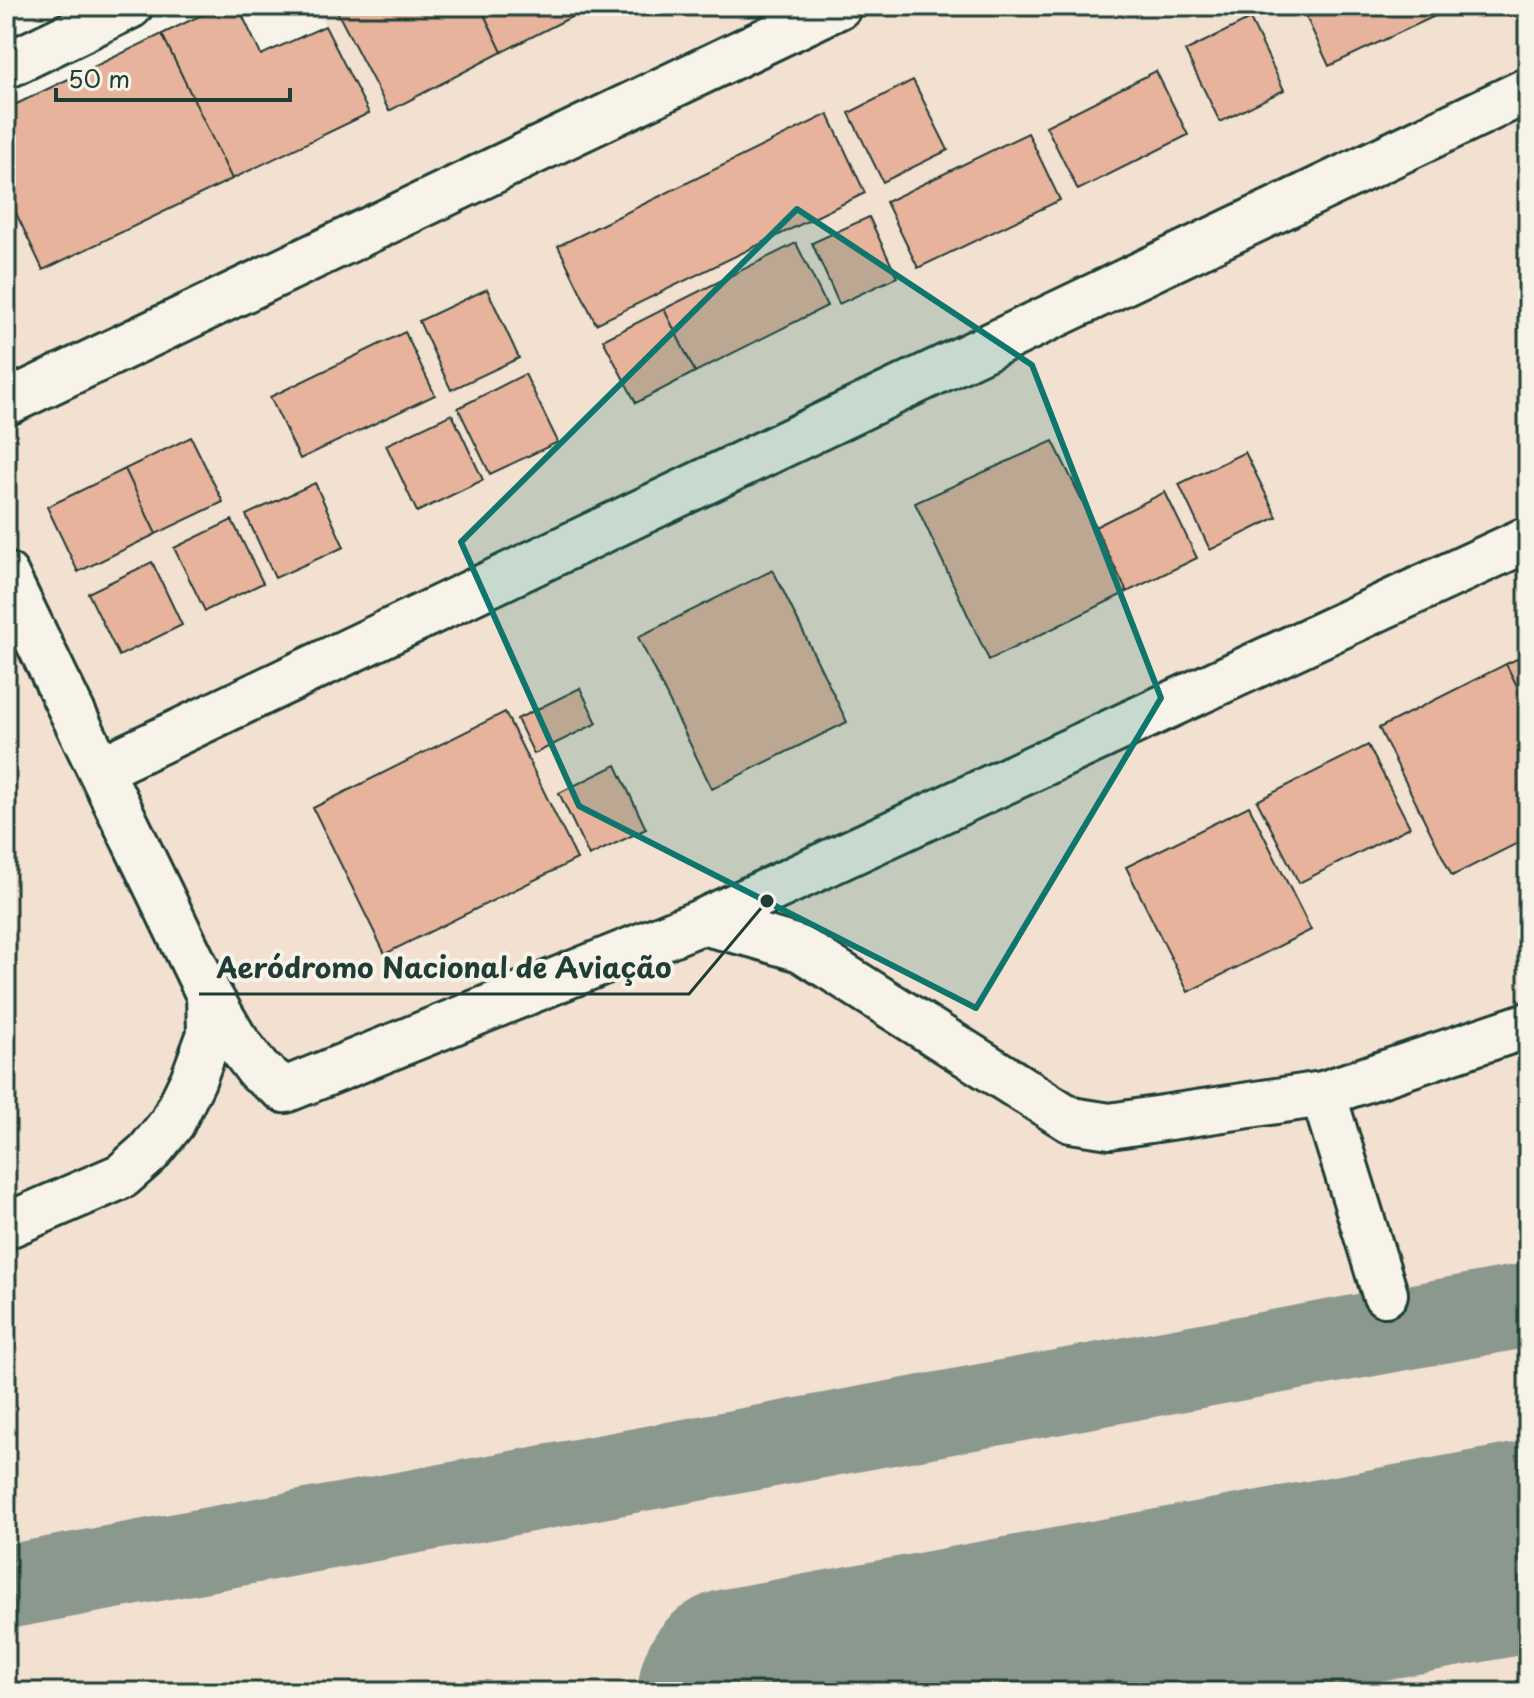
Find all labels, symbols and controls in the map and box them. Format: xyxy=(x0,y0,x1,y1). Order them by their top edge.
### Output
scale bar xyxy=(56,52,290,102)
text: 50 m xyxy=(68,60,130,96)
callout: Aeródromo Nacional de Aviação xyxy=(199,942,689,994)
text: Aeródromo Nacional de Aviação xyxy=(215,945,672,988)

